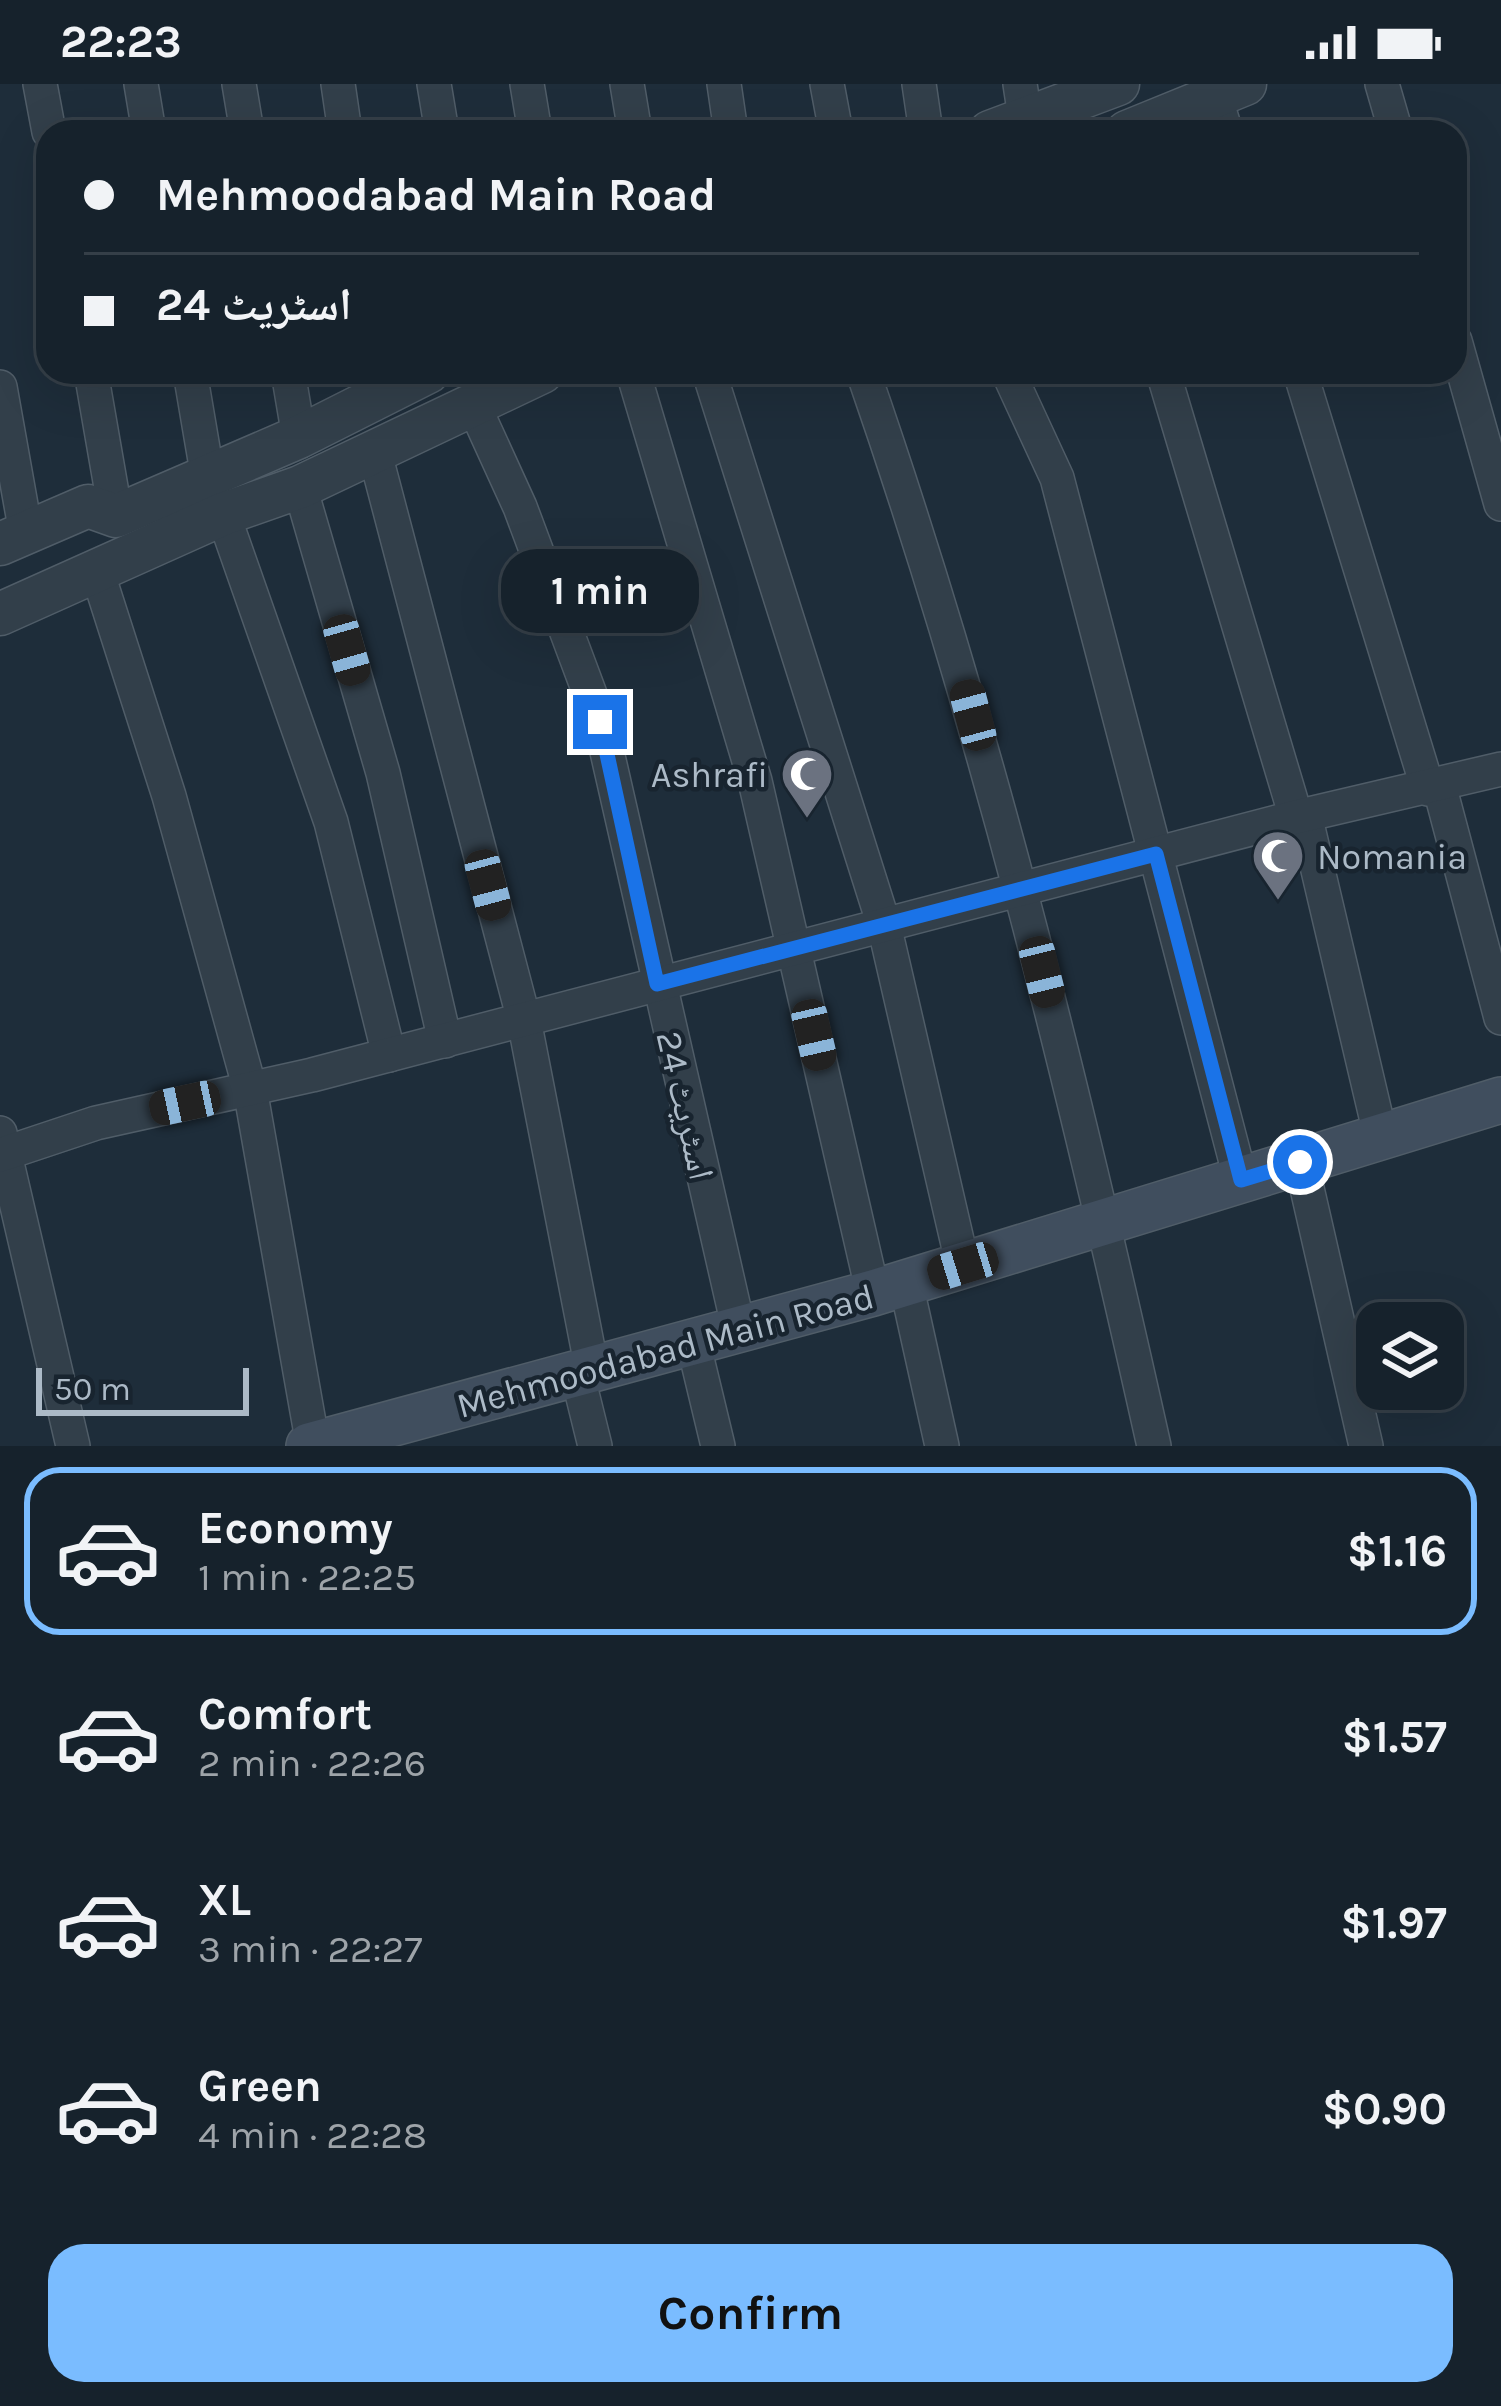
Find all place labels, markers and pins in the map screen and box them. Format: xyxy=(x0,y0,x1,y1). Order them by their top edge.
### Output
mosque icon: Ashrafi xyxy=(779,746,835,820)
place label: Ashrafi xyxy=(651,754,768,796)
mosque icon: Nomania xyxy=(1250,828,1306,902)
place label: Nomania xyxy=(1317,836,1467,878)

